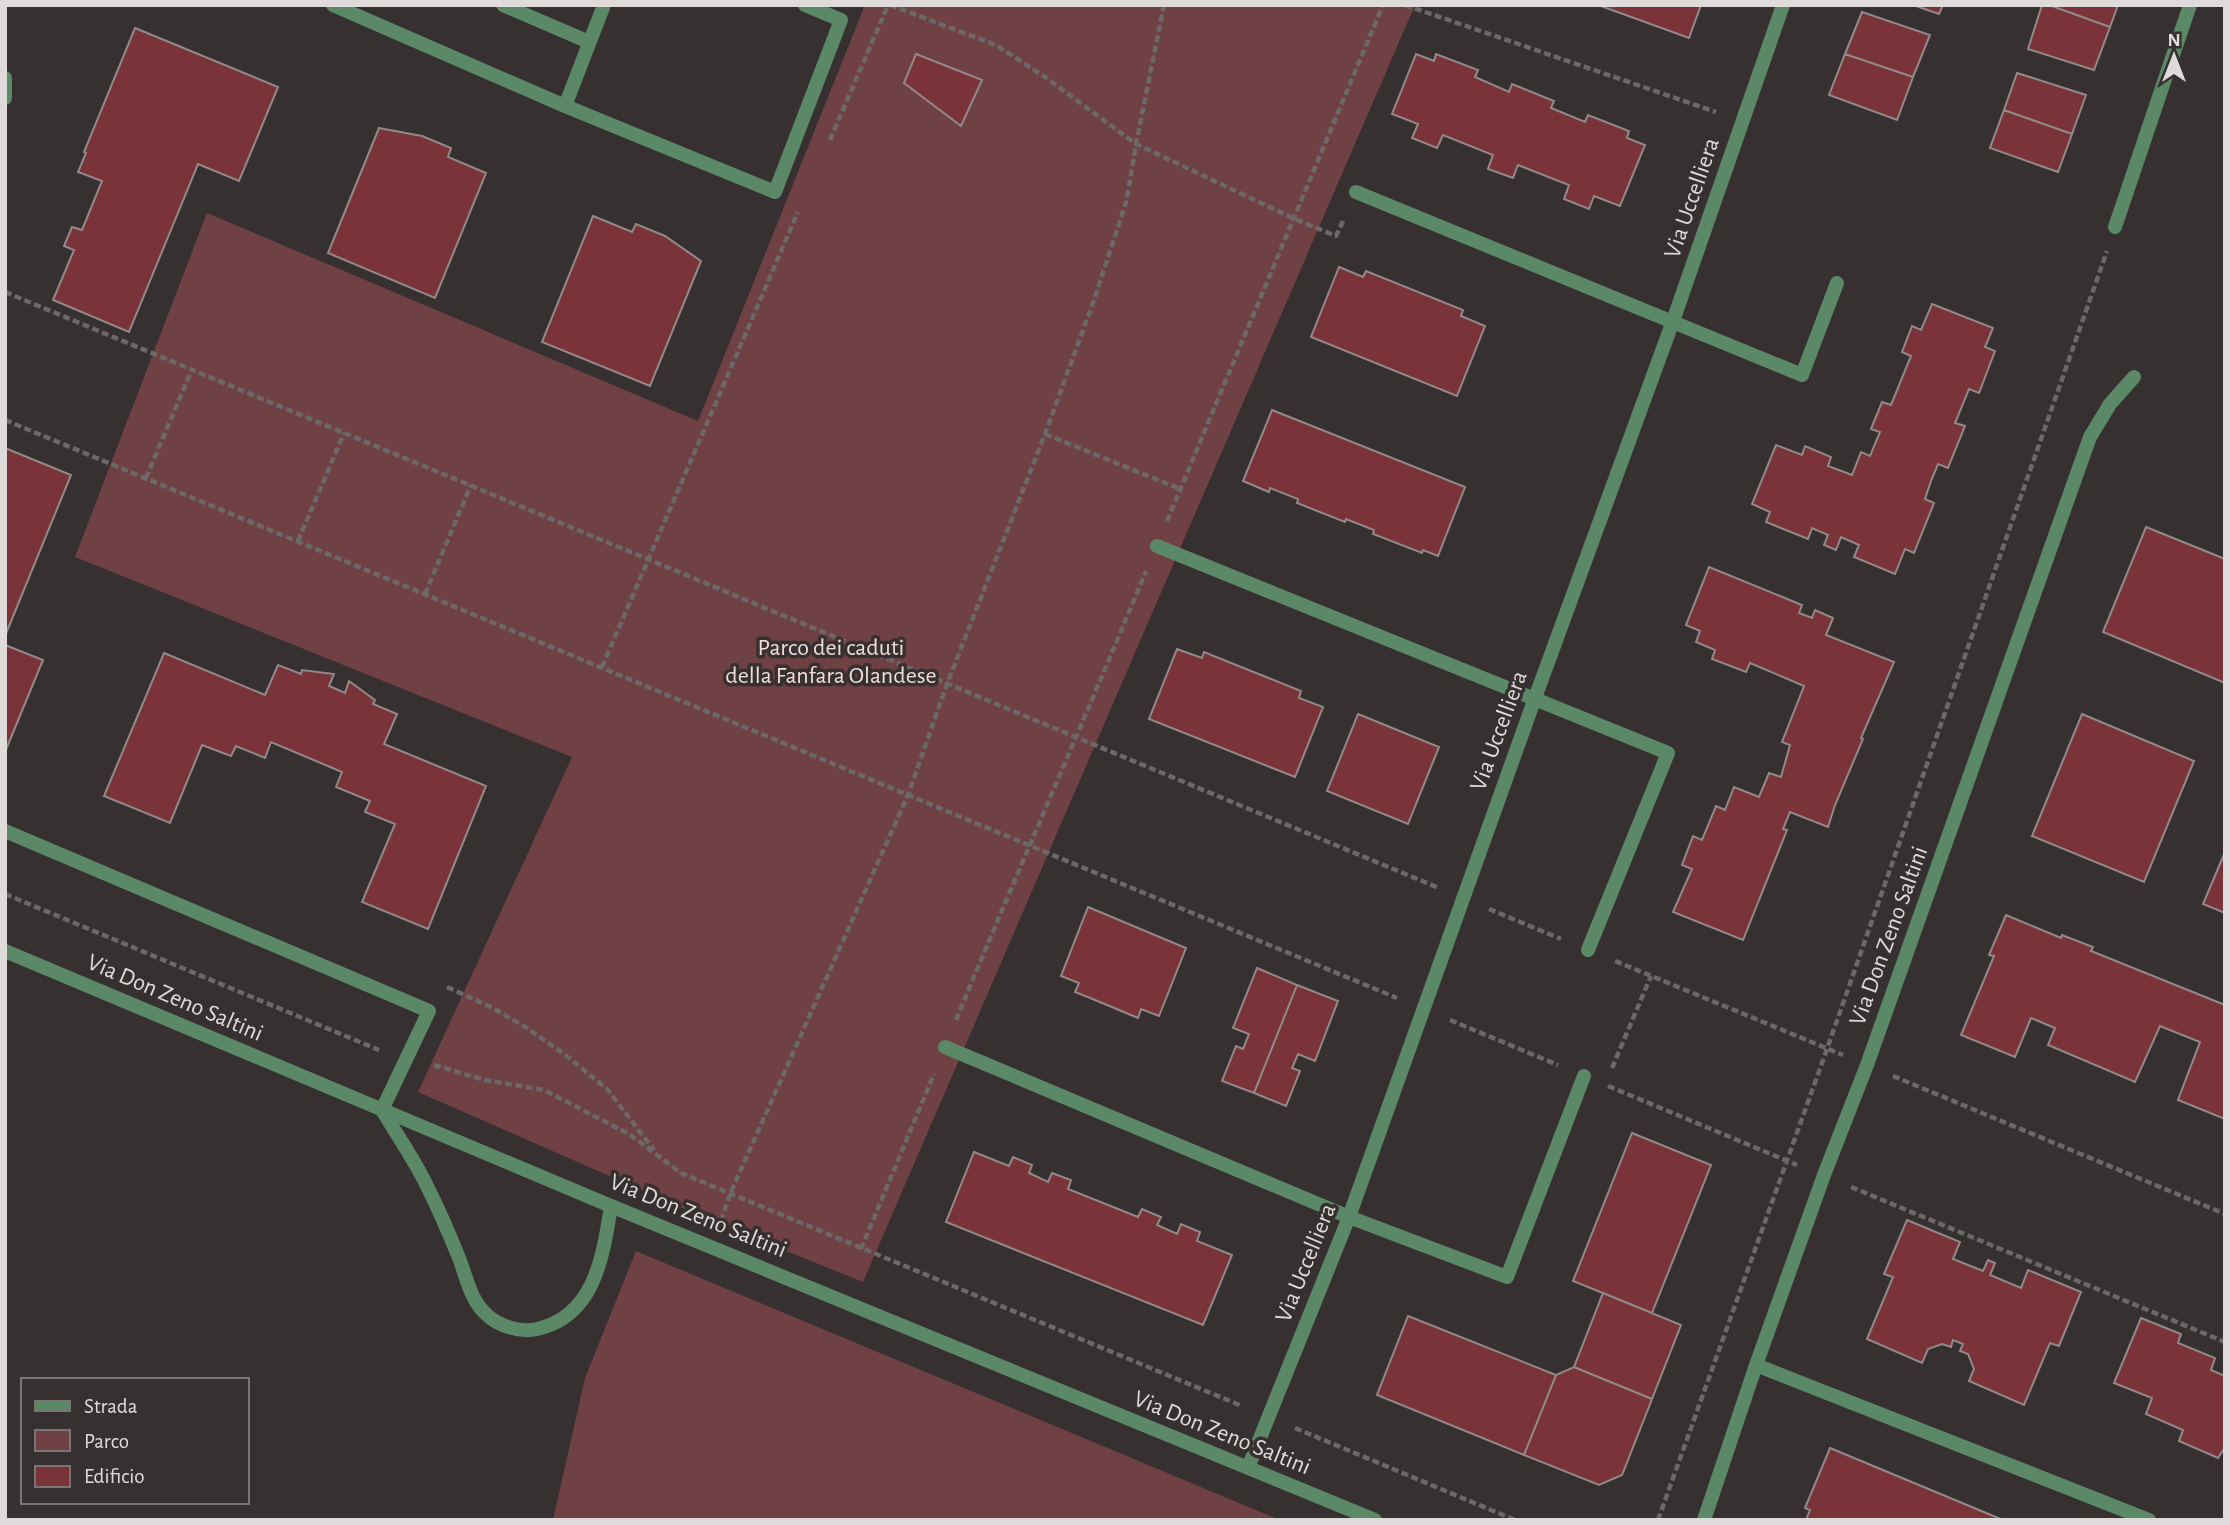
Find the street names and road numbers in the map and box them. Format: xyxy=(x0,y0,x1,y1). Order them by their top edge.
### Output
street label: Via Uccelliera xyxy=(1660,135,1724,261)
street label: Via Uccelliera xyxy=(1466,668,1532,794)
street label: Via Don Zeno Saltini xyxy=(1845,843,1933,1029)
street label: Via Don Zeno Saltini xyxy=(84,950,266,1046)
street label: Via Don Zeno Saltini xyxy=(606,1170,790,1262)
street label: Via Uccelliera xyxy=(1271,1200,1341,1326)
street label: Via Don Zeno Saltini xyxy=(1130,1387,1314,1479)

